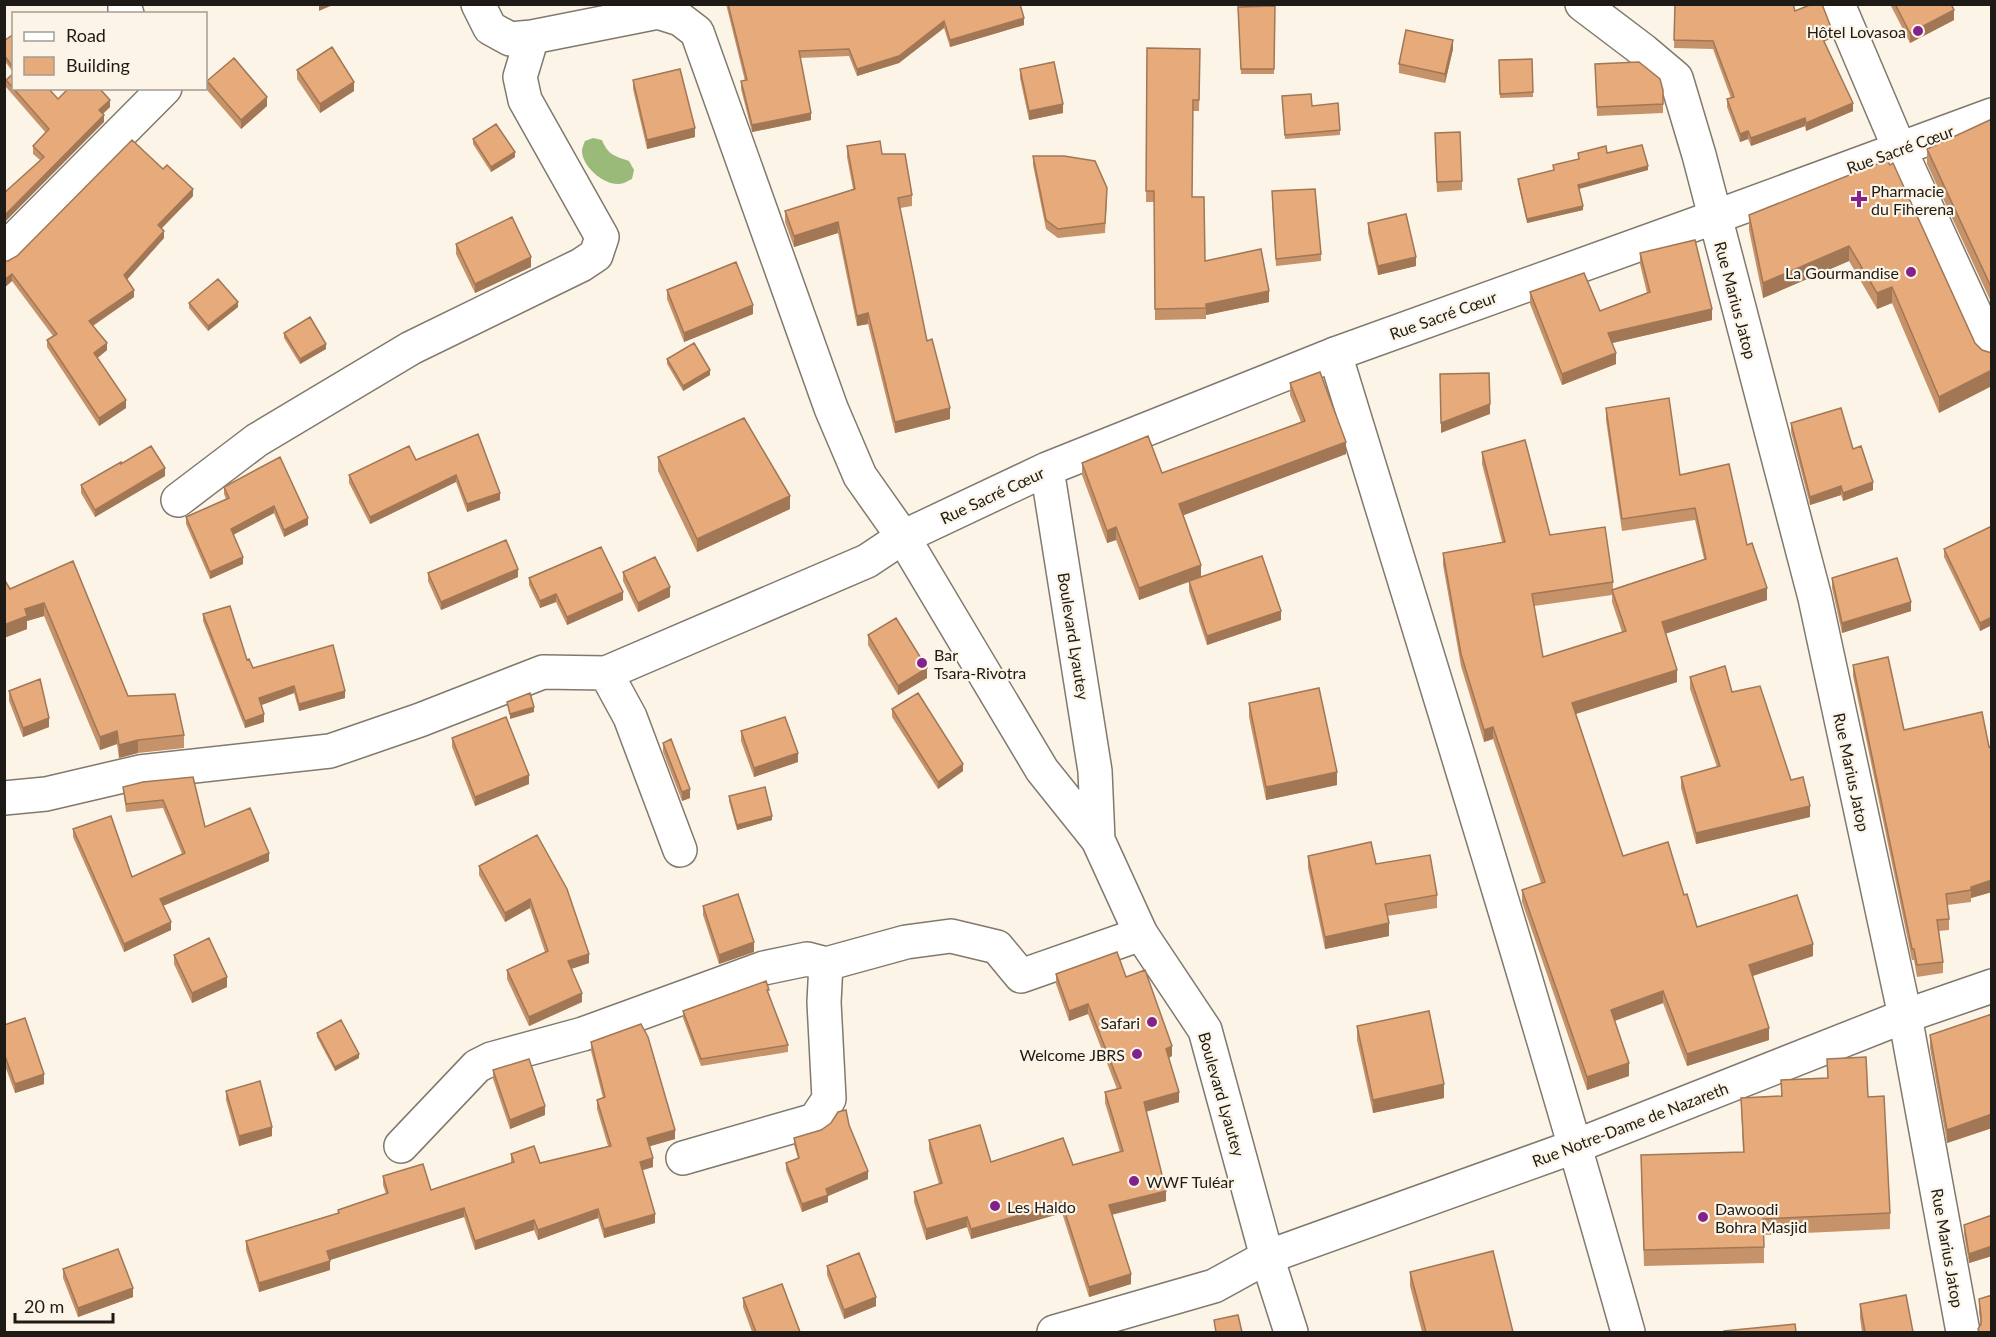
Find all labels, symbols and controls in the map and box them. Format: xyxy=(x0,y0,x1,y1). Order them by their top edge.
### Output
legend xyxy=(12,12,207,90)
place label: Hôtel Lovasoa xyxy=(1807,22,1906,41)
text: Road xyxy=(66,24,106,46)
marker: Hôtel Lovasoa xyxy=(1911,24,1925,38)
text: Building xyxy=(66,54,130,76)
street label: Rue Sacré Cœur xyxy=(1844,121,1956,177)
place label: Pharmacie du Fiherena xyxy=(1871,181,1954,218)
marker: Pharmacie du Fiherena xyxy=(1852,192,1866,206)
street label: Rue Marius Jatop xyxy=(1711,239,1761,361)
place label: La Gourmandise xyxy=(1785,263,1899,282)
marker: La Gourmandise xyxy=(1904,265,1918,279)
street label: Rue Sacré Cœur xyxy=(1387,287,1499,343)
street label: Rue Sacré Cœur xyxy=(937,463,1047,527)
street label: Boulevard Lyautey xyxy=(1055,571,1094,702)
place label: Bar Tsara-Rivotra xyxy=(934,645,1026,682)
marker: Bar Tsara-Rivotra xyxy=(915,656,929,670)
street label: Rue Marius Jatop xyxy=(1830,711,1874,833)
place label: Safari xyxy=(1100,1013,1140,1032)
marker: Safari xyxy=(1145,1015,1159,1029)
street label: Boulevard Lyautey xyxy=(1195,1030,1249,1159)
place label: Welcome JBRS xyxy=(1019,1045,1125,1064)
marker: Welcome JBRS xyxy=(1130,1047,1144,1061)
street label: Rue Notre-Dame de Nazareth xyxy=(1529,1078,1731,1170)
place label: WWF Tuléar xyxy=(1146,1172,1234,1191)
marker: WWF Tuléar xyxy=(1127,1174,1141,1188)
street label: Rue Marius Jatop xyxy=(1928,1187,1968,1309)
place label: Les Haldo xyxy=(1007,1197,1076,1216)
marker: Les Haldo xyxy=(988,1199,1002,1213)
place label: Dawoodi Bohra Masjid xyxy=(1715,1199,1807,1236)
marker: Dawoodi Bohra Masjid xyxy=(1696,1210,1710,1224)
scale bar xyxy=(15,1286,112,1324)
text: 20 m xyxy=(24,1295,64,1317)

